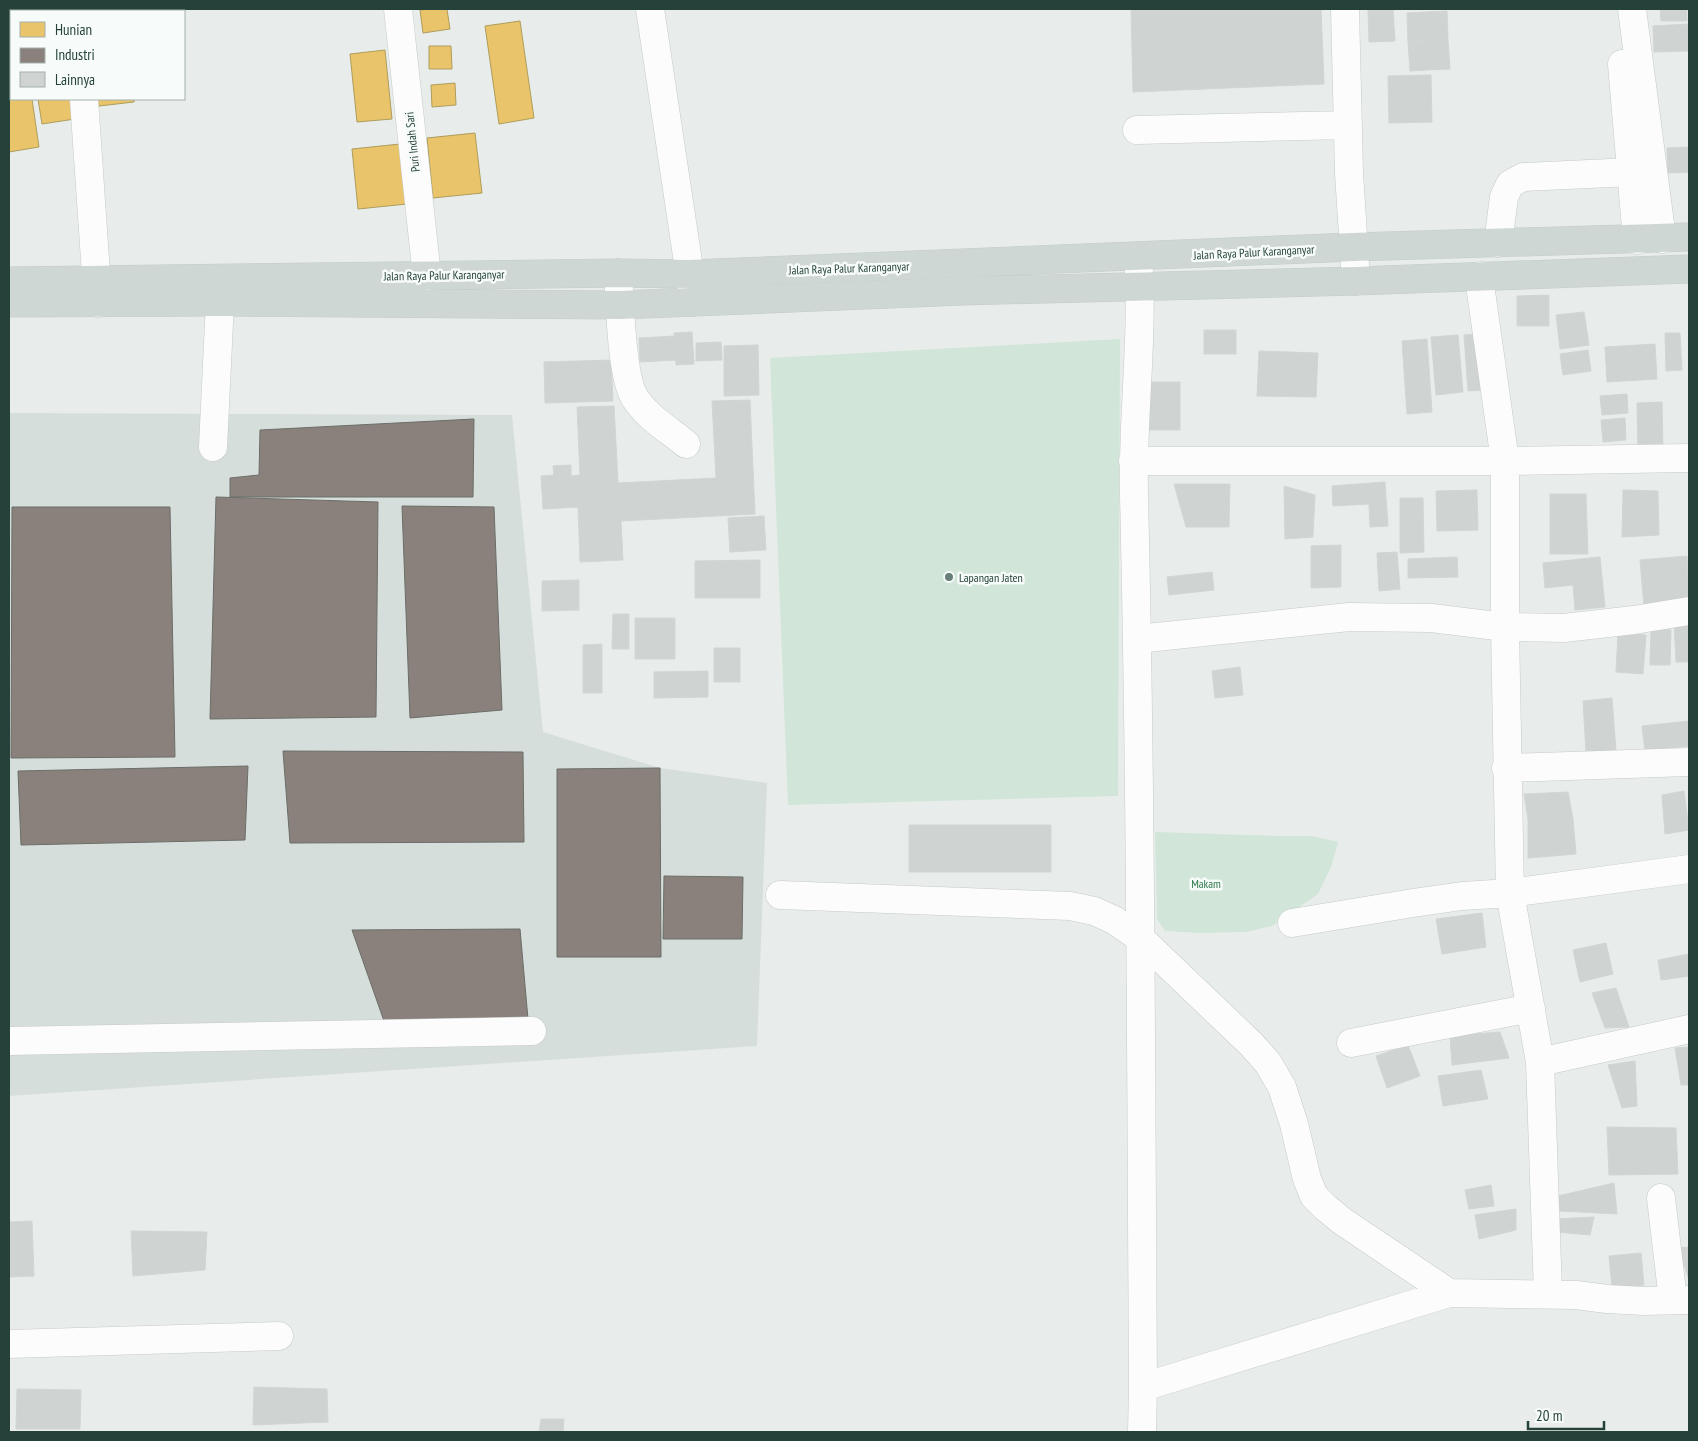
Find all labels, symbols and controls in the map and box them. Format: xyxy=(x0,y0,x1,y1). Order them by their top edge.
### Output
legend xyxy=(10,10,185,100)
text: Hunian xyxy=(55,20,92,39)
text: Industri xyxy=(55,45,95,64)
text: Lainnya xyxy=(55,70,95,89)
street label: Puri Indah Sari xyxy=(401,111,423,173)
street label: Jalan Raya Palur Karanganyar xyxy=(1192,241,1315,263)
street label: Jalan Raya Palur Karanganyar xyxy=(787,258,910,278)
street label: Jalan Raya Palur Karanganyar xyxy=(382,266,505,284)
place label: Lapangan Jaten xyxy=(959,570,1023,585)
marker: Lapangan Jaten xyxy=(943,571,955,583)
park label: Makam xyxy=(1191,876,1221,891)
scale bar xyxy=(1528,1398,1604,1430)
text: 20 m xyxy=(1536,1406,1562,1425)

